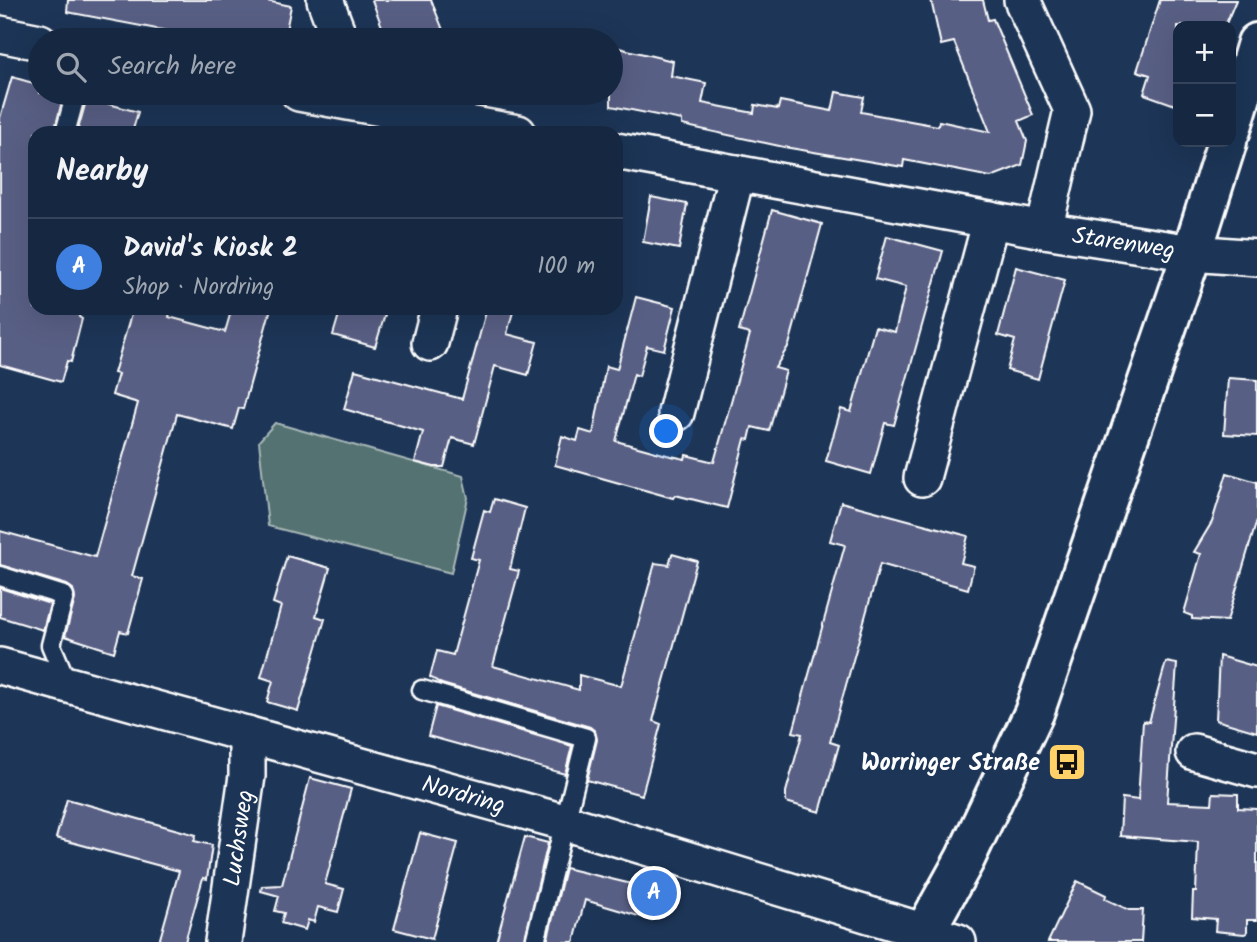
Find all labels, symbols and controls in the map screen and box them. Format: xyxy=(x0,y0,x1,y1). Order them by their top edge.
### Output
map controls xyxy=(1173,21,1236,147)
button: + xyxy=(1173,21,1236,84)
search box xyxy=(28,28,623,105)
text: Search here xyxy=(108,46,236,88)
icon: search xyxy=(52,48,90,86)
button: − xyxy=(1173,84,1236,147)
text: Nearby xyxy=(56,148,148,196)
street label: Starenweg xyxy=(1070,217,1178,271)
text: David's Kiosk 2 xyxy=(123,228,298,270)
text: A xyxy=(72,249,86,285)
text: 100 m xyxy=(537,249,595,285)
text: Shop · Nordring xyxy=(123,270,274,306)
your location xyxy=(649,414,683,448)
bus stop icon: Worringer Straße xyxy=(1046,741,1088,783)
place label: Worringer Straße xyxy=(861,744,1040,783)
street label: Nordring xyxy=(417,766,509,826)
street label: Luchsweg xyxy=(213,788,266,889)
pin: A xyxy=(631,867,677,919)

